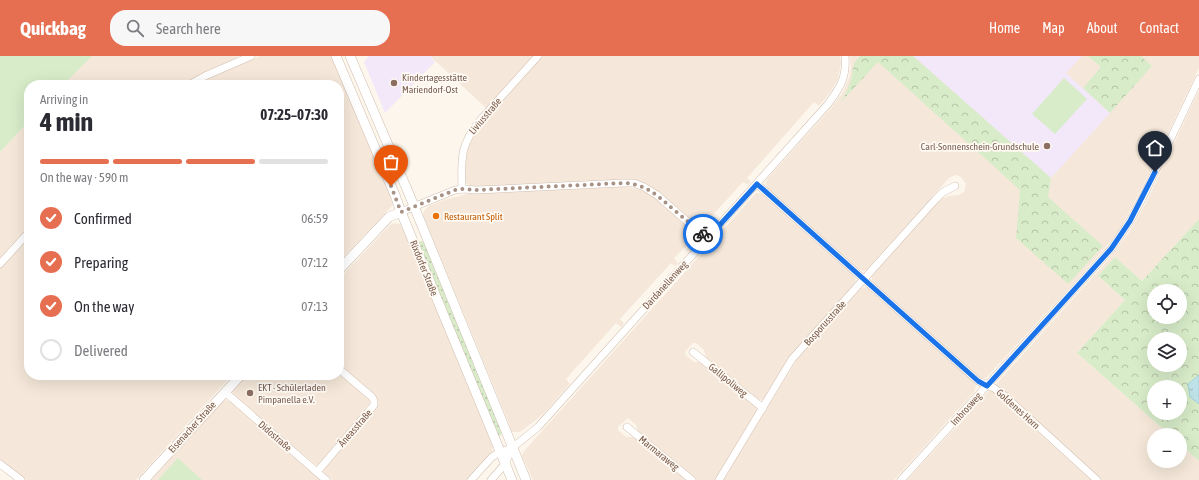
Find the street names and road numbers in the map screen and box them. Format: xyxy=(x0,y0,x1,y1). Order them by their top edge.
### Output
street label: Liviusstraße xyxy=(467,95,504,136)
street label: Rixdorfer Straße xyxy=(408,239,440,298)
street label: Dardanellenweg xyxy=(640,258,690,311)
street label: Bosporusstraße xyxy=(802,298,848,348)
street label: Gallipoliweg xyxy=(706,361,750,399)
street label: Goldenes Horn xyxy=(994,387,1042,431)
street label: Imbrosweg xyxy=(948,390,984,428)
street label: Eisenacher Straße xyxy=(166,399,218,455)
street label: Äneasstraße xyxy=(336,407,374,449)
street label: Didostraße xyxy=(256,419,294,454)
street label: Marmaraweg xyxy=(637,434,682,473)

